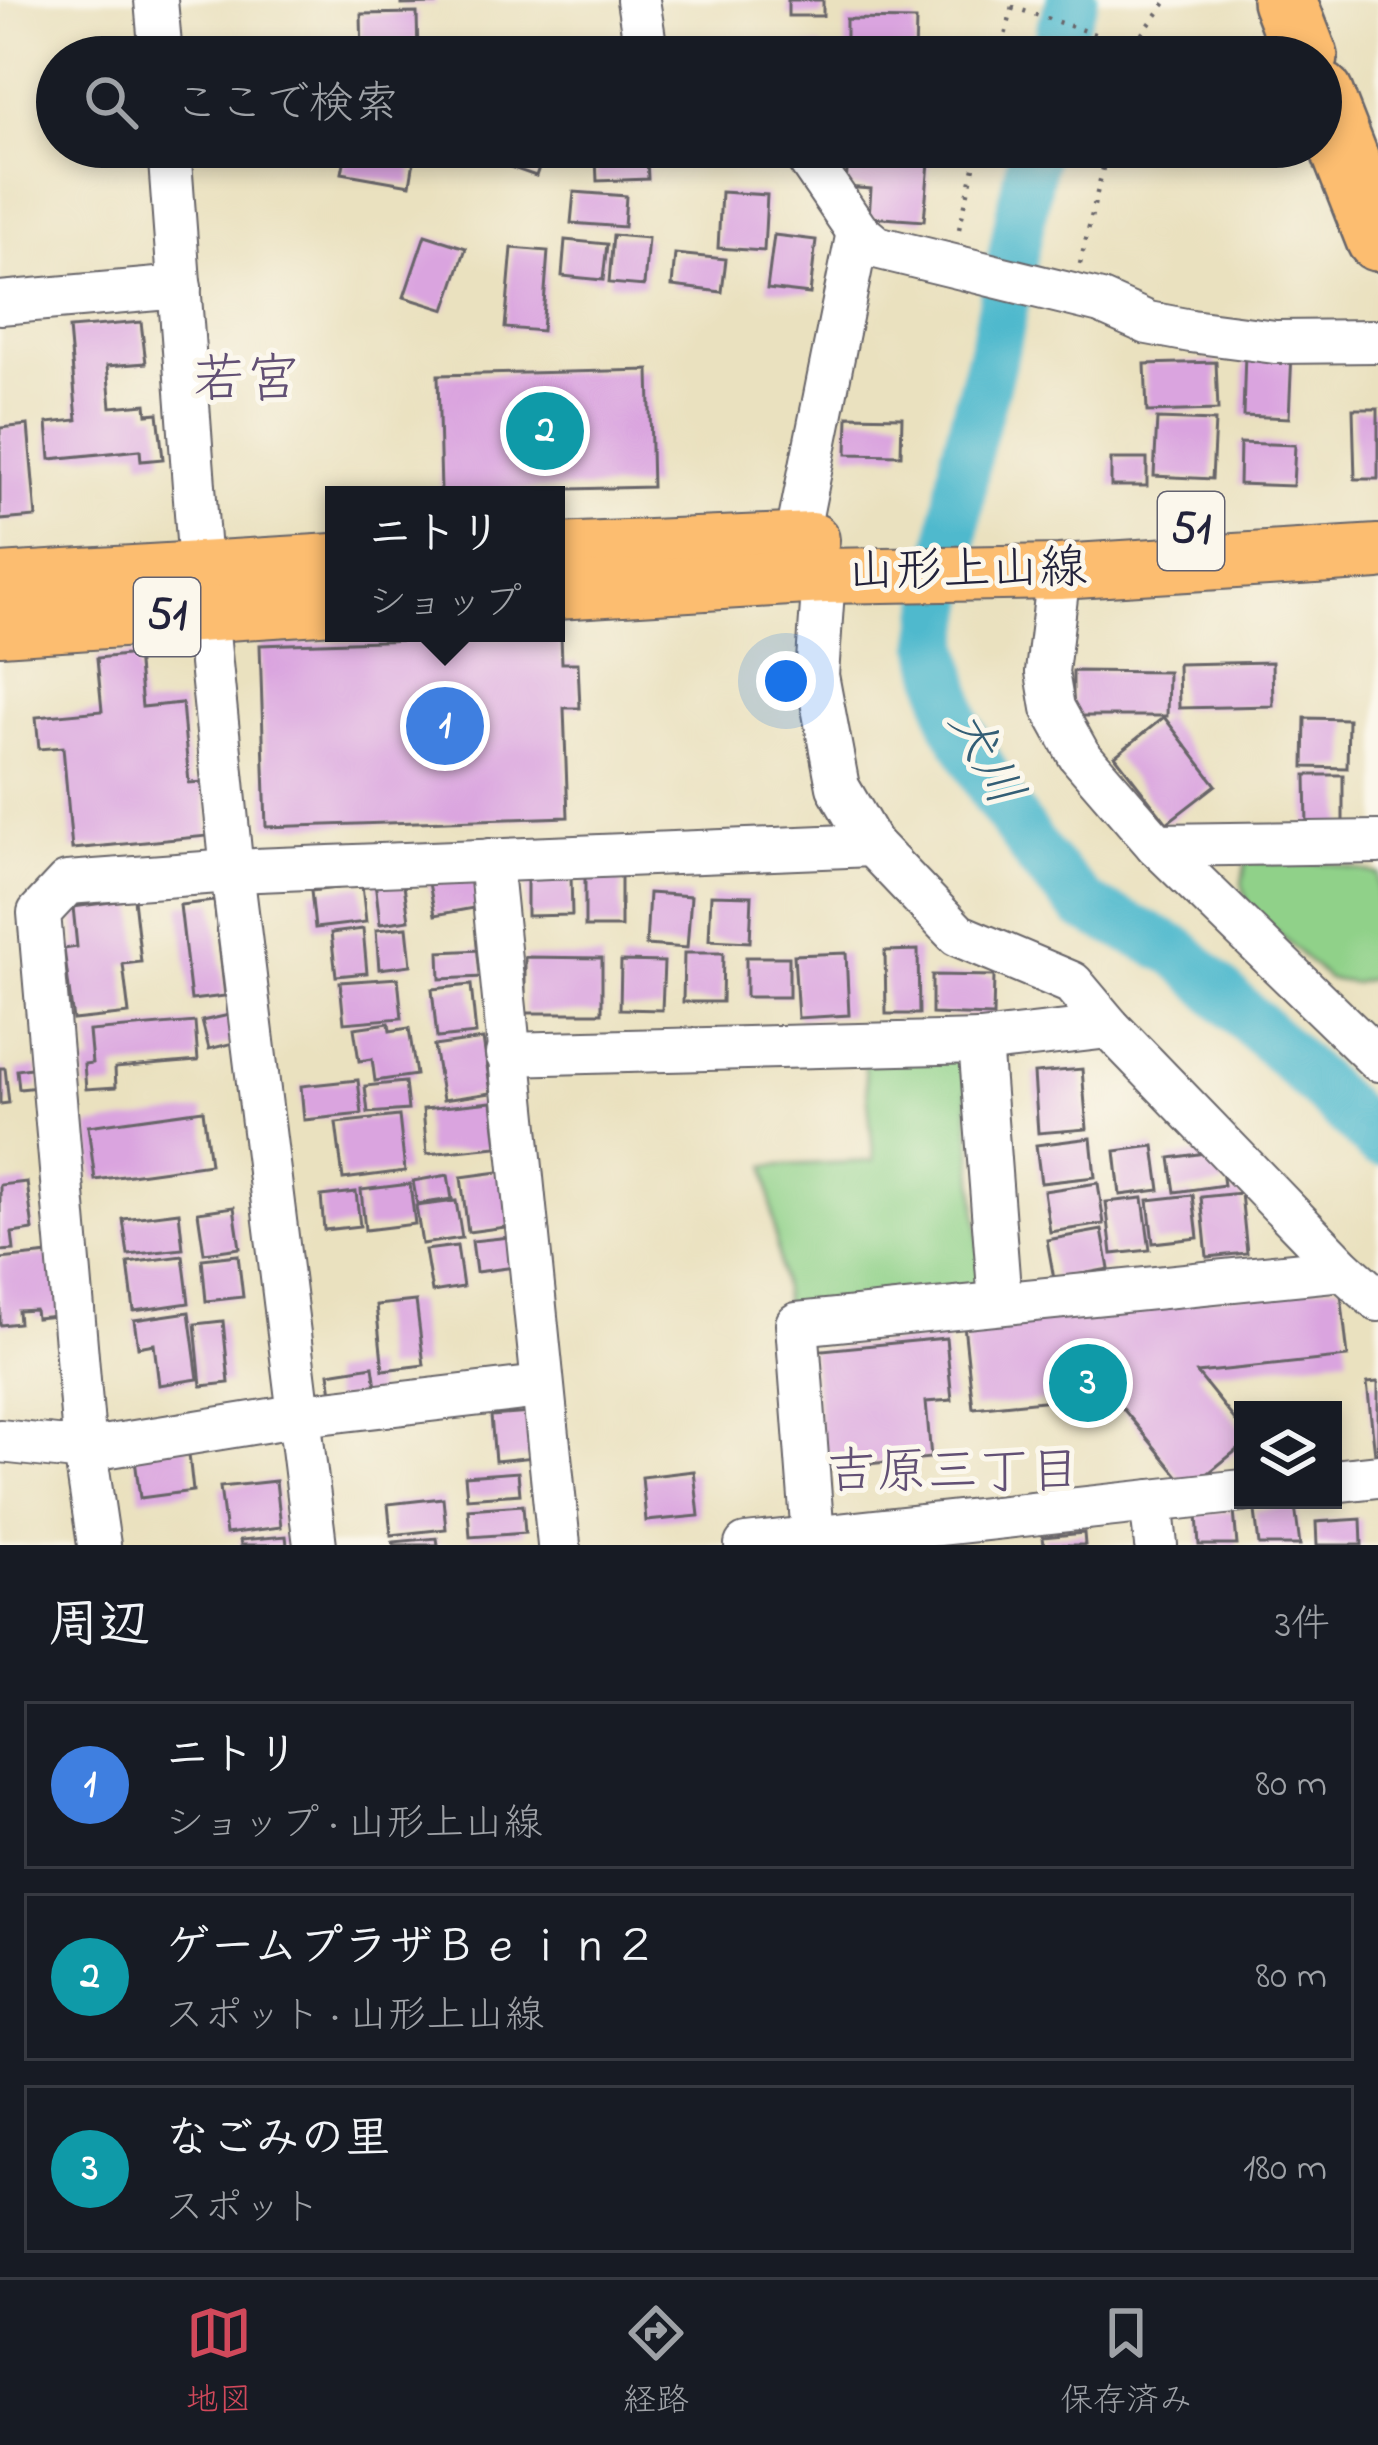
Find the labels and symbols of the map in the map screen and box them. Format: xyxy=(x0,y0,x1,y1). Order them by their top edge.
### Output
district label: 若宮 xyxy=(192,344,300,422)
pin: 2 xyxy=(506,386,584,476)
road number: 51 xyxy=(1158,492,1224,570)
street label: 山形上山線 xyxy=(846,535,1088,609)
road number: 51 xyxy=(134,578,200,656)
your location xyxy=(756,651,816,711)
pin: 1 xyxy=(406,681,484,771)
water label: 犬川 xyxy=(926,695,1040,821)
pin: 3 xyxy=(1049,1338,1127,1428)
district label: 吉原三丁目 xyxy=(825,1437,1081,1512)

